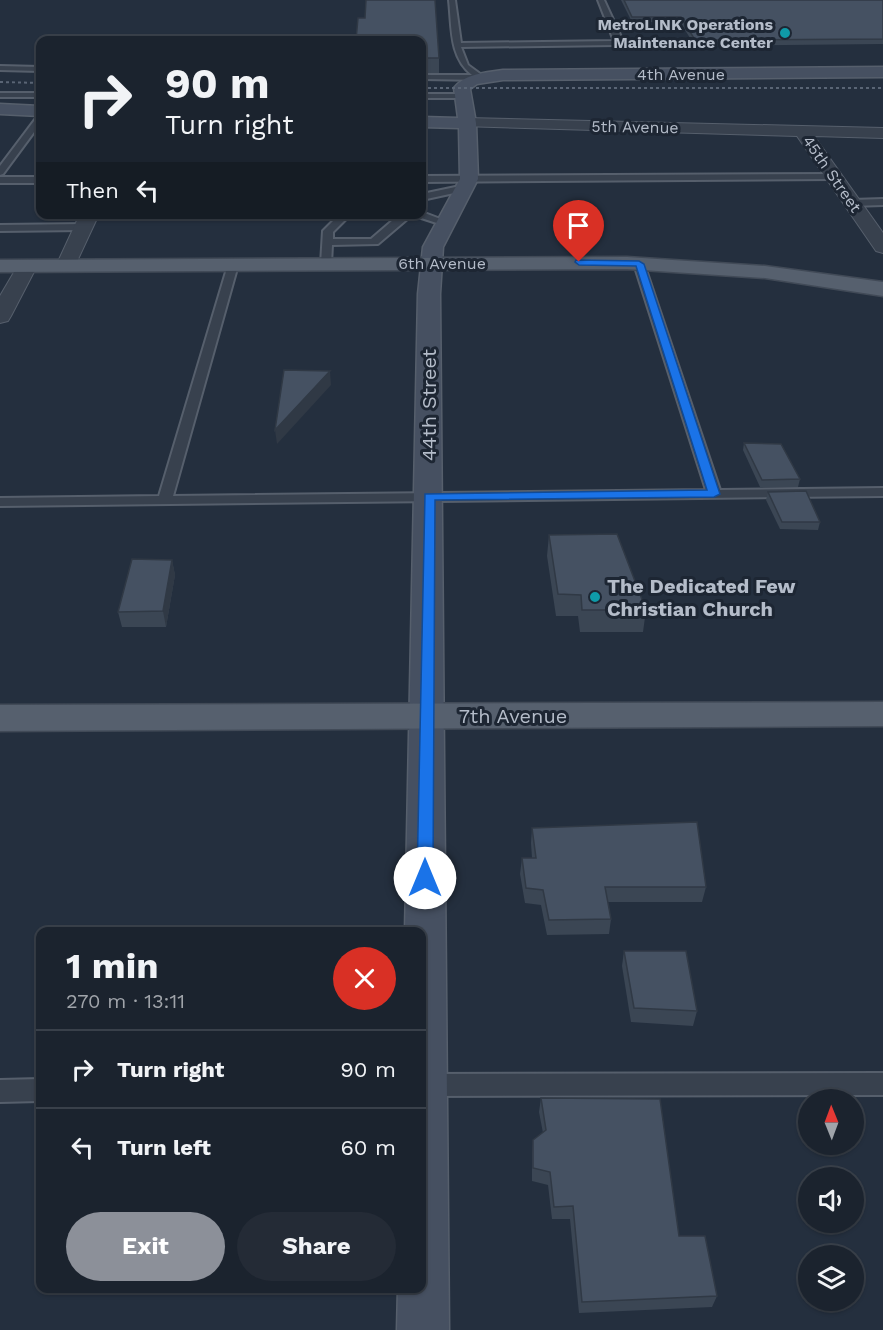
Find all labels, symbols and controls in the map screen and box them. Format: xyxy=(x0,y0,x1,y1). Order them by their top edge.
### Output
place label: MetroLINK Operations Maintenance Center xyxy=(597,15,773,52)
marker: MetroLINK Operations Maintenance Center xyxy=(778,26,792,40)
text: 90 m xyxy=(165,59,269,108)
icon: right xyxy=(66,60,144,138)
street label: 4th Avenue xyxy=(637,65,725,84)
text: Turn right xyxy=(165,109,294,141)
street label: 5th Avenue xyxy=(591,117,679,137)
street label: 45th Street xyxy=(799,132,866,216)
icon: left xyxy=(131,174,164,207)
text: Then xyxy=(66,178,119,203)
pin xyxy=(553,200,604,262)
icon: arrive xyxy=(562,209,595,242)
street label: 6th Avenue xyxy=(398,254,486,273)
street label: 44th Street xyxy=(417,348,441,461)
place label: The Dedicated Few Christian Church xyxy=(607,574,796,621)
marker: The Dedicated Few Christian Church xyxy=(588,590,602,604)
street label: 7th Avenue xyxy=(459,704,567,728)
position arrow xyxy=(393,846,457,910)
text: 1 min xyxy=(66,945,158,987)
button: close xyxy=(333,947,396,1010)
text: 270 m · 13:11 xyxy=(66,989,185,1013)
icon: right xyxy=(66,1053,99,1086)
text: Turn right xyxy=(117,1057,224,1082)
text: 90 m xyxy=(340,1057,396,1082)
north arrow xyxy=(798,1089,864,1155)
map controls xyxy=(798,1089,864,1311)
icon: left xyxy=(66,1131,99,1164)
text: Turn left xyxy=(117,1135,211,1160)
text: 60 m xyxy=(340,1135,396,1160)
button: sound xyxy=(798,1167,864,1233)
button: Exit xyxy=(66,1212,225,1281)
button: Share xyxy=(237,1212,396,1281)
button: layers xyxy=(798,1245,864,1311)

